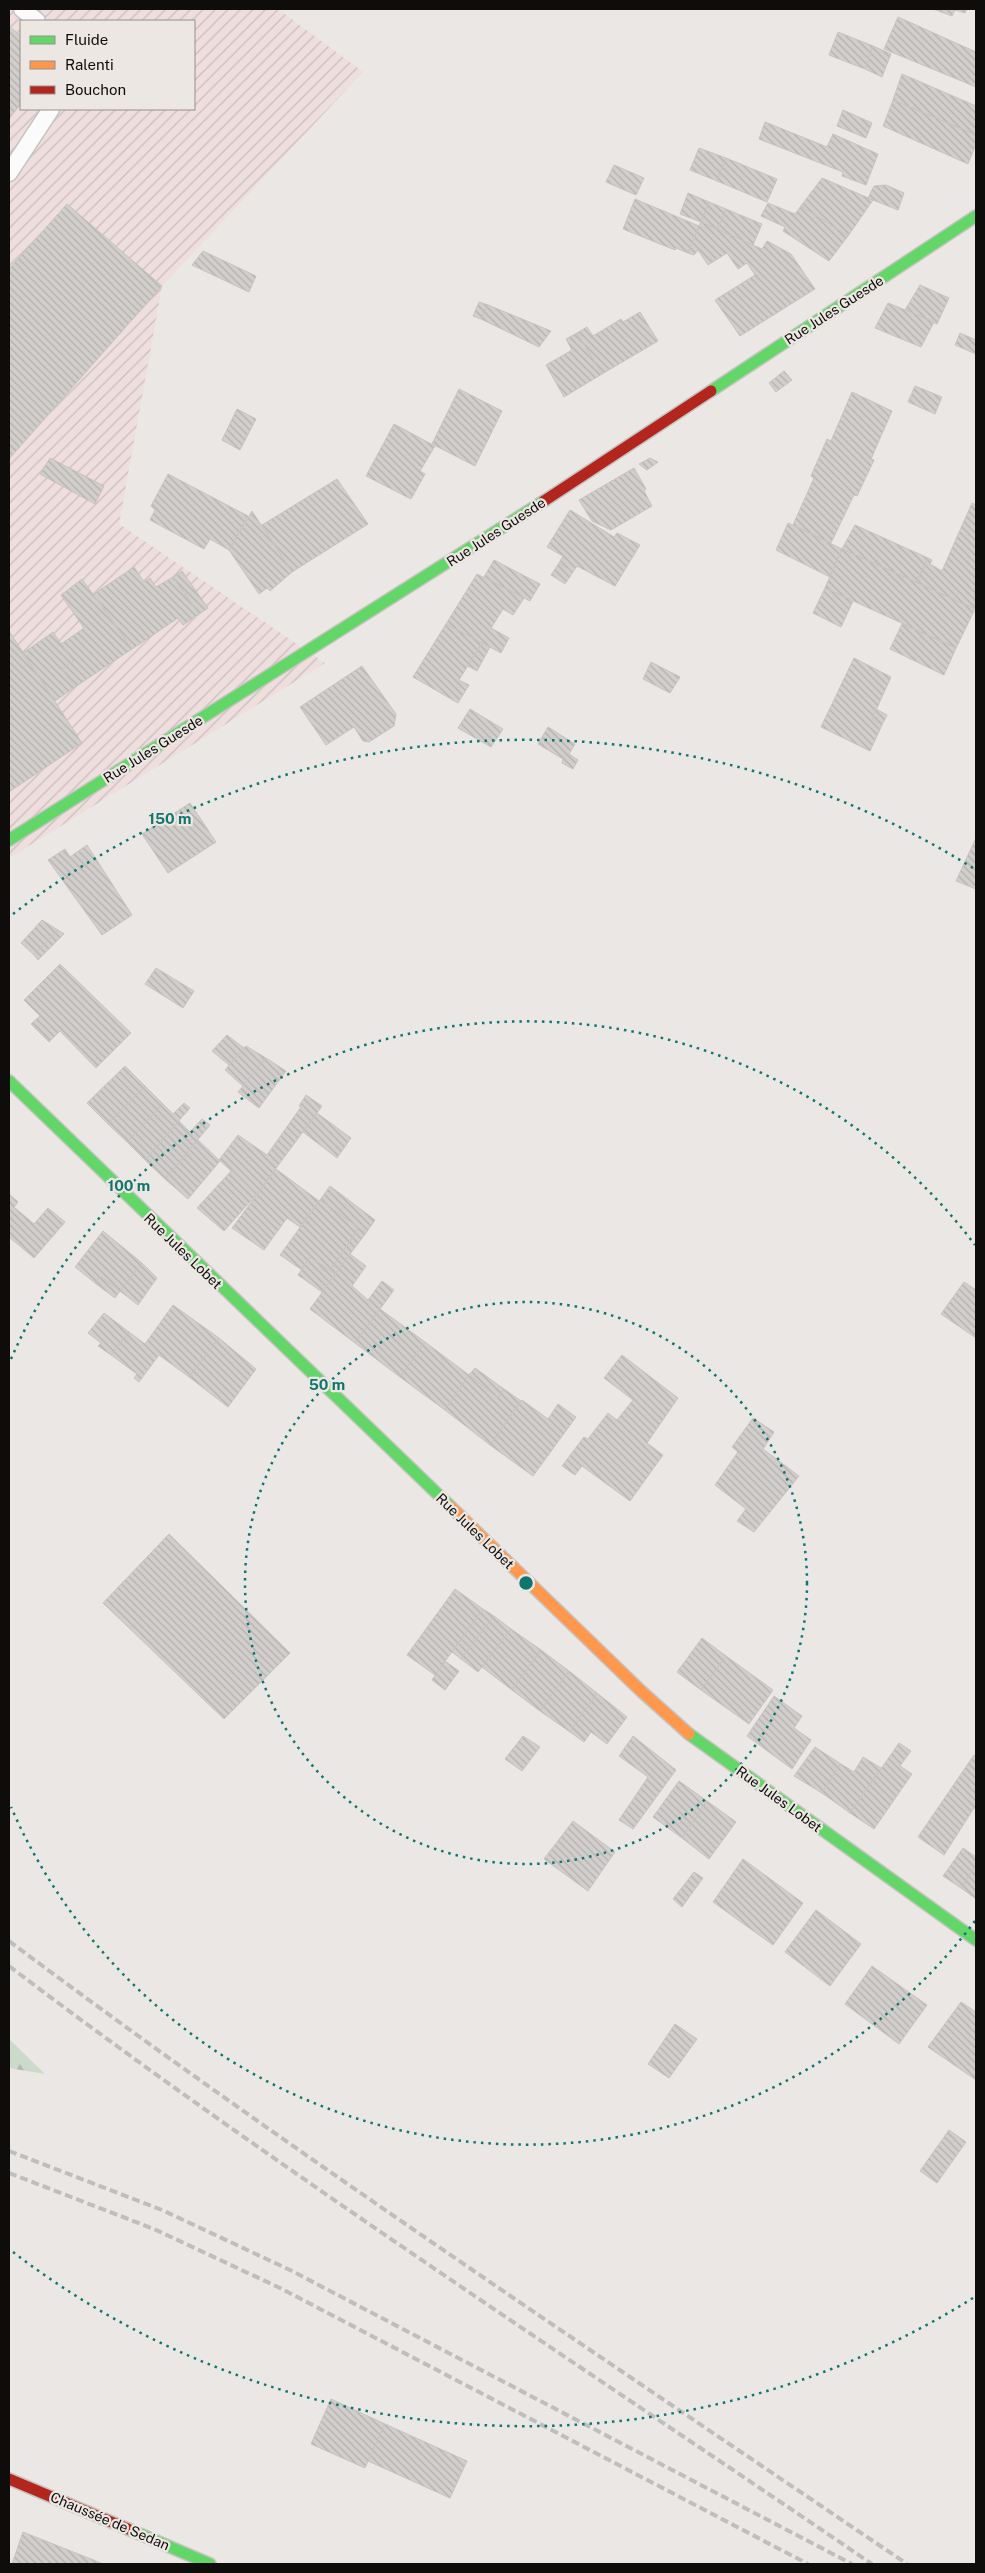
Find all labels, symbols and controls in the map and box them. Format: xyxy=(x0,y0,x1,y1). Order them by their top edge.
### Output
legend xyxy=(20,20,195,110)
text: Fluide xyxy=(65,31,108,48)
text: Ralenti xyxy=(65,56,114,73)
text: Bouchon xyxy=(65,81,126,98)
street label: Rue Jules Guesde xyxy=(782,272,886,348)
street label: Rue Jules Guesde xyxy=(444,494,548,570)
street label: Rue Jules Guesde xyxy=(100,712,206,786)
text: 150 m xyxy=(148,810,192,827)
text: 100 m xyxy=(108,1177,150,1194)
street label: Rue Jules Lobet xyxy=(141,1210,225,1292)
text: 50 m xyxy=(309,1376,345,1393)
street label: Rue Jules Lobet xyxy=(433,1490,517,1572)
centre of rings xyxy=(517,1574,535,1592)
street label: Rue Jules Lobet xyxy=(733,1763,825,1835)
street label: Chaussée de Sedan xyxy=(48,2489,172,2553)

